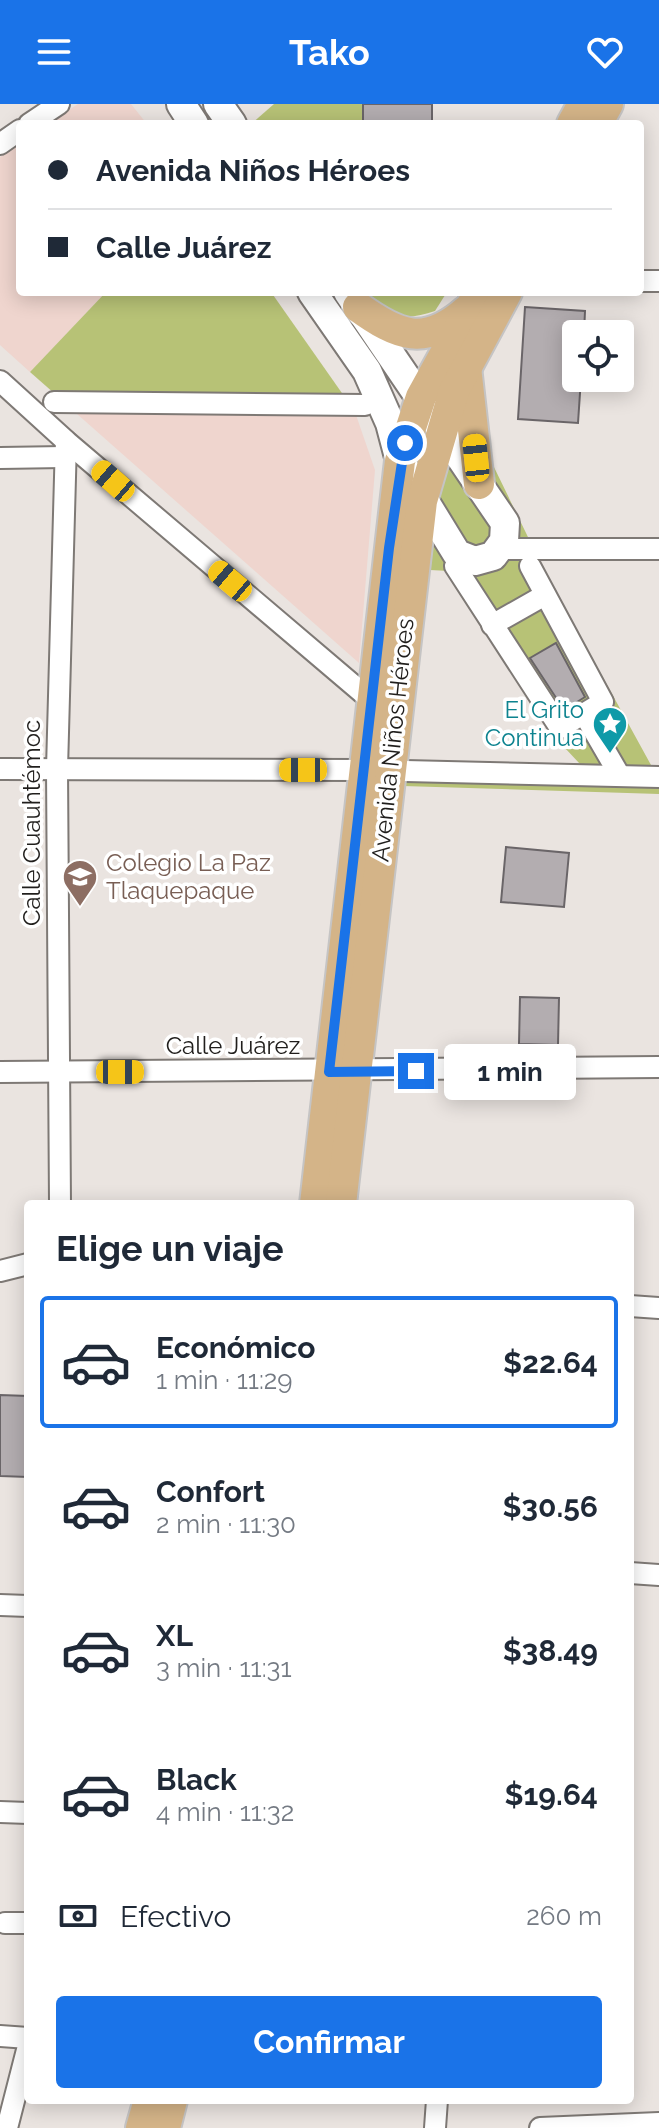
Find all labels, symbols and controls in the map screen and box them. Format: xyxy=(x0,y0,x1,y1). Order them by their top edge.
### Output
icon: menu xyxy=(32,30,76,74)
icon: heart xyxy=(583,30,627,74)
text: Tako xyxy=(289,31,370,73)
text: Avenida Niños Héroes xyxy=(96,153,410,188)
text: Calle Juárez xyxy=(96,230,271,265)
map controls xyxy=(562,320,634,392)
button: locate xyxy=(562,320,634,392)
route start xyxy=(387,425,423,461)
car xyxy=(462,433,490,483)
car xyxy=(87,456,139,506)
car xyxy=(204,556,256,606)
street label: Avenida Niños Héroes xyxy=(365,617,420,863)
place label: El Grito Continua xyxy=(485,695,584,752)
place icon: El Grito Continua xyxy=(591,705,629,755)
street label: Calle Cuauhtémoc xyxy=(17,720,46,926)
car xyxy=(279,758,327,782)
place label: Colegio La Paz Tlaquepaque xyxy=(106,848,271,905)
school or university icon: Colegio La Paz Tlaquepaque xyxy=(61,858,99,908)
street label: Calle Juárez xyxy=(166,1031,300,1060)
callout: 1 min xyxy=(444,1043,576,1099)
route end xyxy=(398,1053,434,1089)
text: 1 min xyxy=(477,1057,543,1087)
car xyxy=(96,1060,144,1084)
text: Elige un viaje xyxy=(56,1227,284,1269)
icon: car xyxy=(60,1326,132,1398)
text: Económico xyxy=(156,1330,316,1365)
text: $22.64 xyxy=(503,1345,598,1380)
text: 1 min · 11:29 xyxy=(156,1365,293,1395)
icon: car xyxy=(60,1470,132,1542)
text: Confort xyxy=(156,1474,265,1509)
text: $30.56 xyxy=(502,1489,598,1524)
text: 2 min · 11:30 xyxy=(156,1509,296,1539)
icon: car xyxy=(60,1614,132,1686)
text: XL xyxy=(156,1618,193,1653)
text: $38.49 xyxy=(503,1633,598,1668)
text: 3 min · 11:31 xyxy=(156,1653,292,1683)
icon: car xyxy=(60,1758,132,1830)
text: Black xyxy=(156,1762,237,1797)
text: $19.64 xyxy=(504,1777,598,1812)
text: 4 min · 11:32 xyxy=(156,1797,294,1827)
icon: cash xyxy=(56,1894,100,1938)
text: Efectivo xyxy=(120,1899,231,1934)
text: 260 m xyxy=(526,1901,602,1931)
button: Confirmar xyxy=(56,1996,602,2088)

